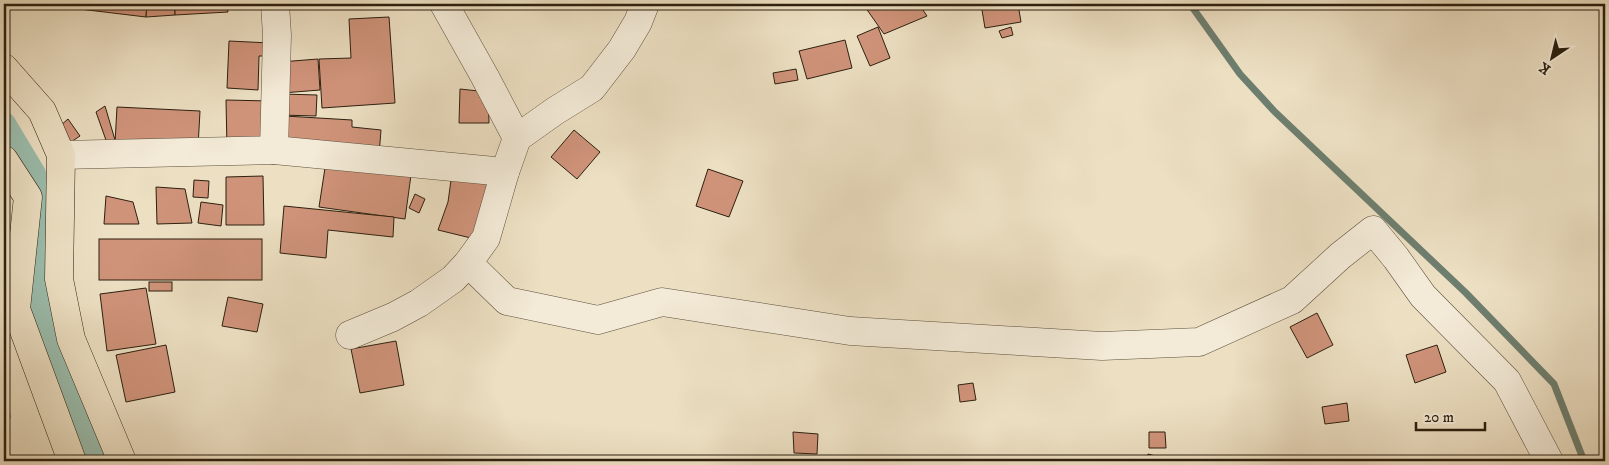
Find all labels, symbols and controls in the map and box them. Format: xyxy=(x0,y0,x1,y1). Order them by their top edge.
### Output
north arrow xyxy=(1526,32,1576,82)
text: K xyxy=(1535,57,1554,78)
scale bar xyxy=(1416,400,1485,432)
text: 20 m xyxy=(1424,408,1454,427)

